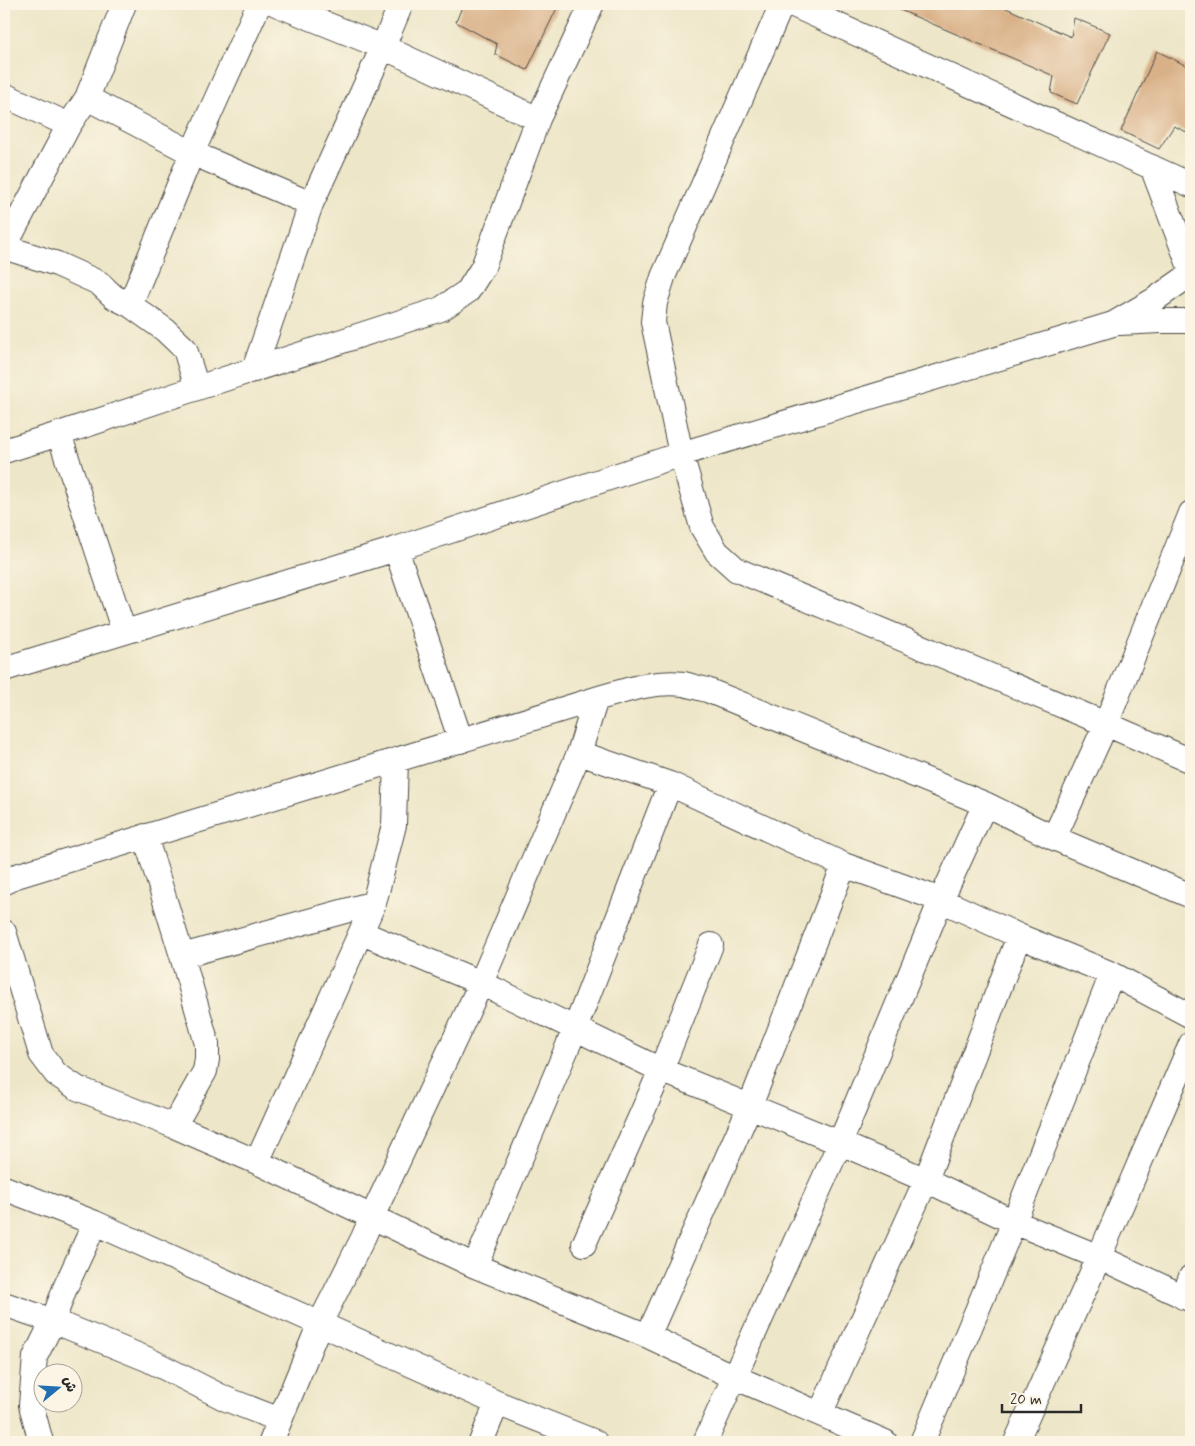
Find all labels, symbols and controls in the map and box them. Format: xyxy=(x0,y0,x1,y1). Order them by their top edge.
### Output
north arrow xyxy=(32,1364,82,1414)
text: ش xyxy=(58,1374,80,1394)
scale bar xyxy=(1002,1381,1081,1413)
text: 20 m xyxy=(1010,1390,1042,1410)

